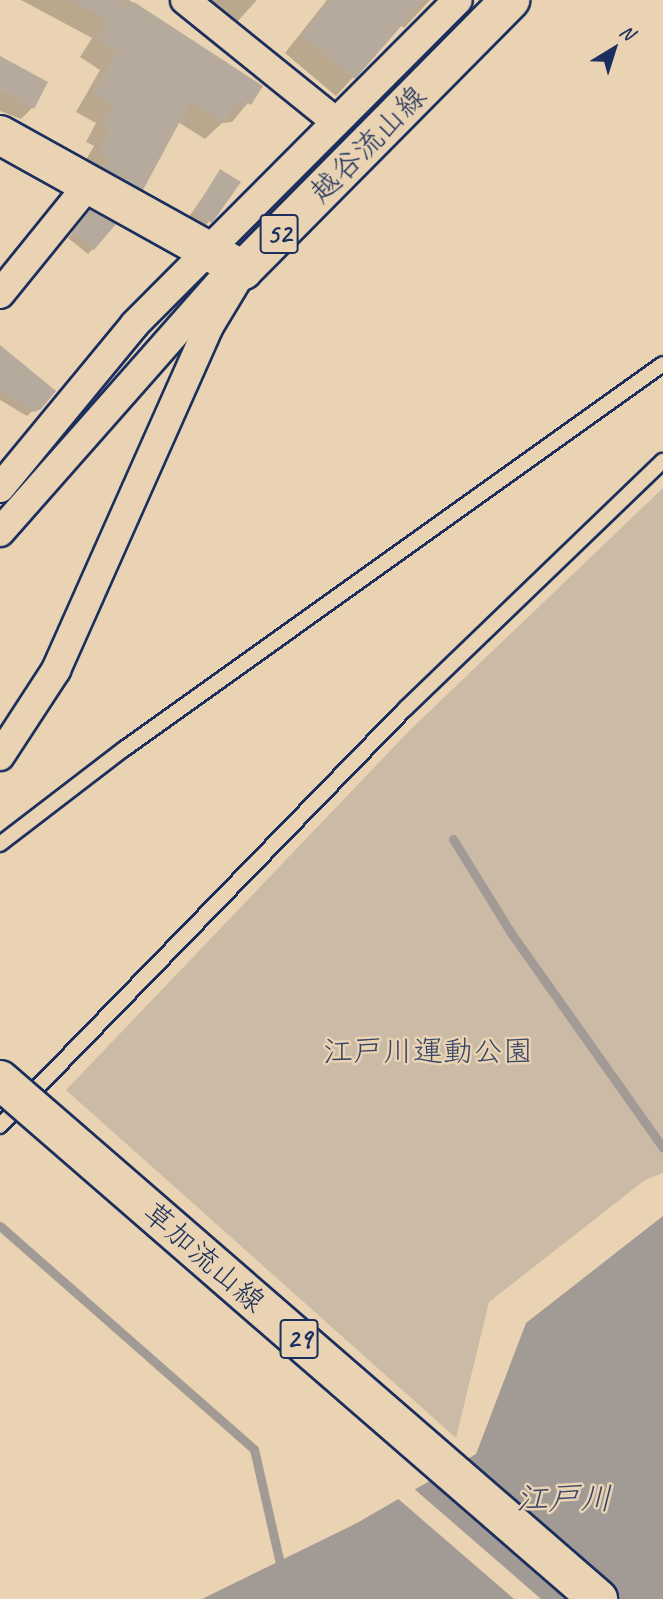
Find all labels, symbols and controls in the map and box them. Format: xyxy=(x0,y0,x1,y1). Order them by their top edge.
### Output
north arrow xyxy=(579,14,649,84)
text: N xyxy=(615,19,639,46)
street label: 越谷流山線 xyxy=(302,78,434,210)
road number: 52 xyxy=(258,210,300,258)
park label: 江戸川運動公園 xyxy=(323,1033,533,1069)
street label: 草加流山線 xyxy=(136,1194,272,1320)
road number: 29 xyxy=(278,1314,320,1364)
water label: 江戸川 xyxy=(516,1480,612,1518)

